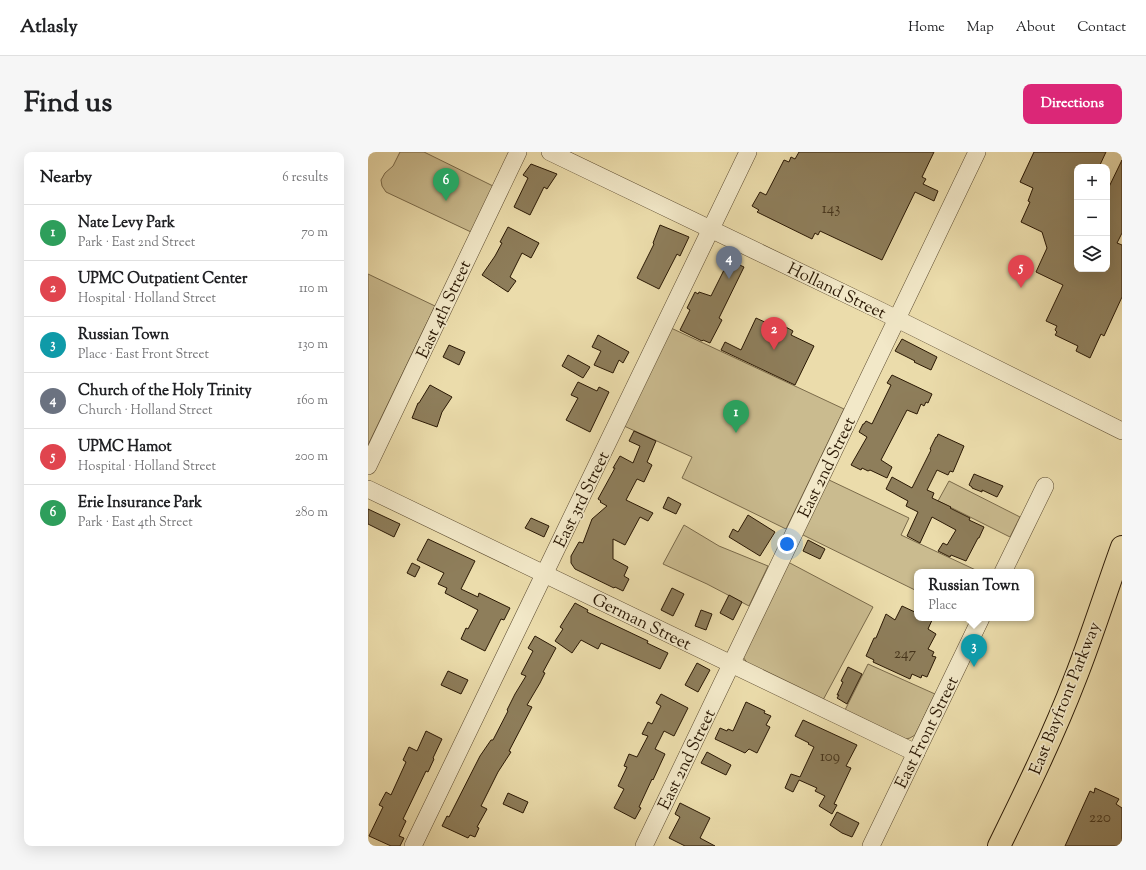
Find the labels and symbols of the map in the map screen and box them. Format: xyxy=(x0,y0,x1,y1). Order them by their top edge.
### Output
pin: 6 xyxy=(433,168,459,201)
house number: 143 xyxy=(822,199,840,220)
pin: 4 xyxy=(716,246,742,279)
pin: 5 xyxy=(1008,255,1034,288)
street label: East 4th Street xyxy=(412,257,478,363)
street label: Holland Street xyxy=(783,258,890,326)
pin: 2 xyxy=(761,317,787,350)
pin: 1 xyxy=(723,400,749,433)
street label: East 2nd Street xyxy=(793,413,863,522)
street label: East 3rd Street xyxy=(549,448,617,552)
your location xyxy=(777,534,797,554)
street label: German Street xyxy=(587,588,695,657)
street label: East Bayfront Parkway xyxy=(1024,618,1108,779)
pin: 3 xyxy=(961,634,987,667)
house number: 247 xyxy=(894,644,917,665)
street label: East Front Street xyxy=(890,673,965,793)
street label: East 2nd Street xyxy=(653,705,723,814)
house number: 109 xyxy=(820,747,840,768)
house number: 220 xyxy=(1089,808,1111,829)

